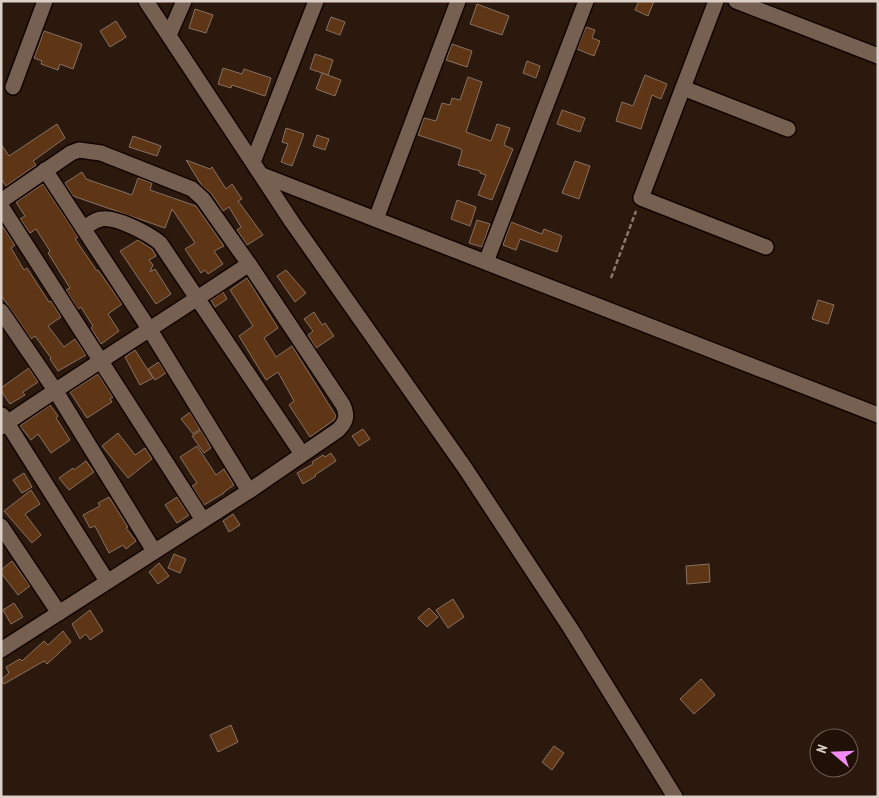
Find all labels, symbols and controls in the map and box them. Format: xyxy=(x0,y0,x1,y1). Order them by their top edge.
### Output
north arrow xyxy=(809,728,859,778)
text: N xyxy=(812,742,831,755)

